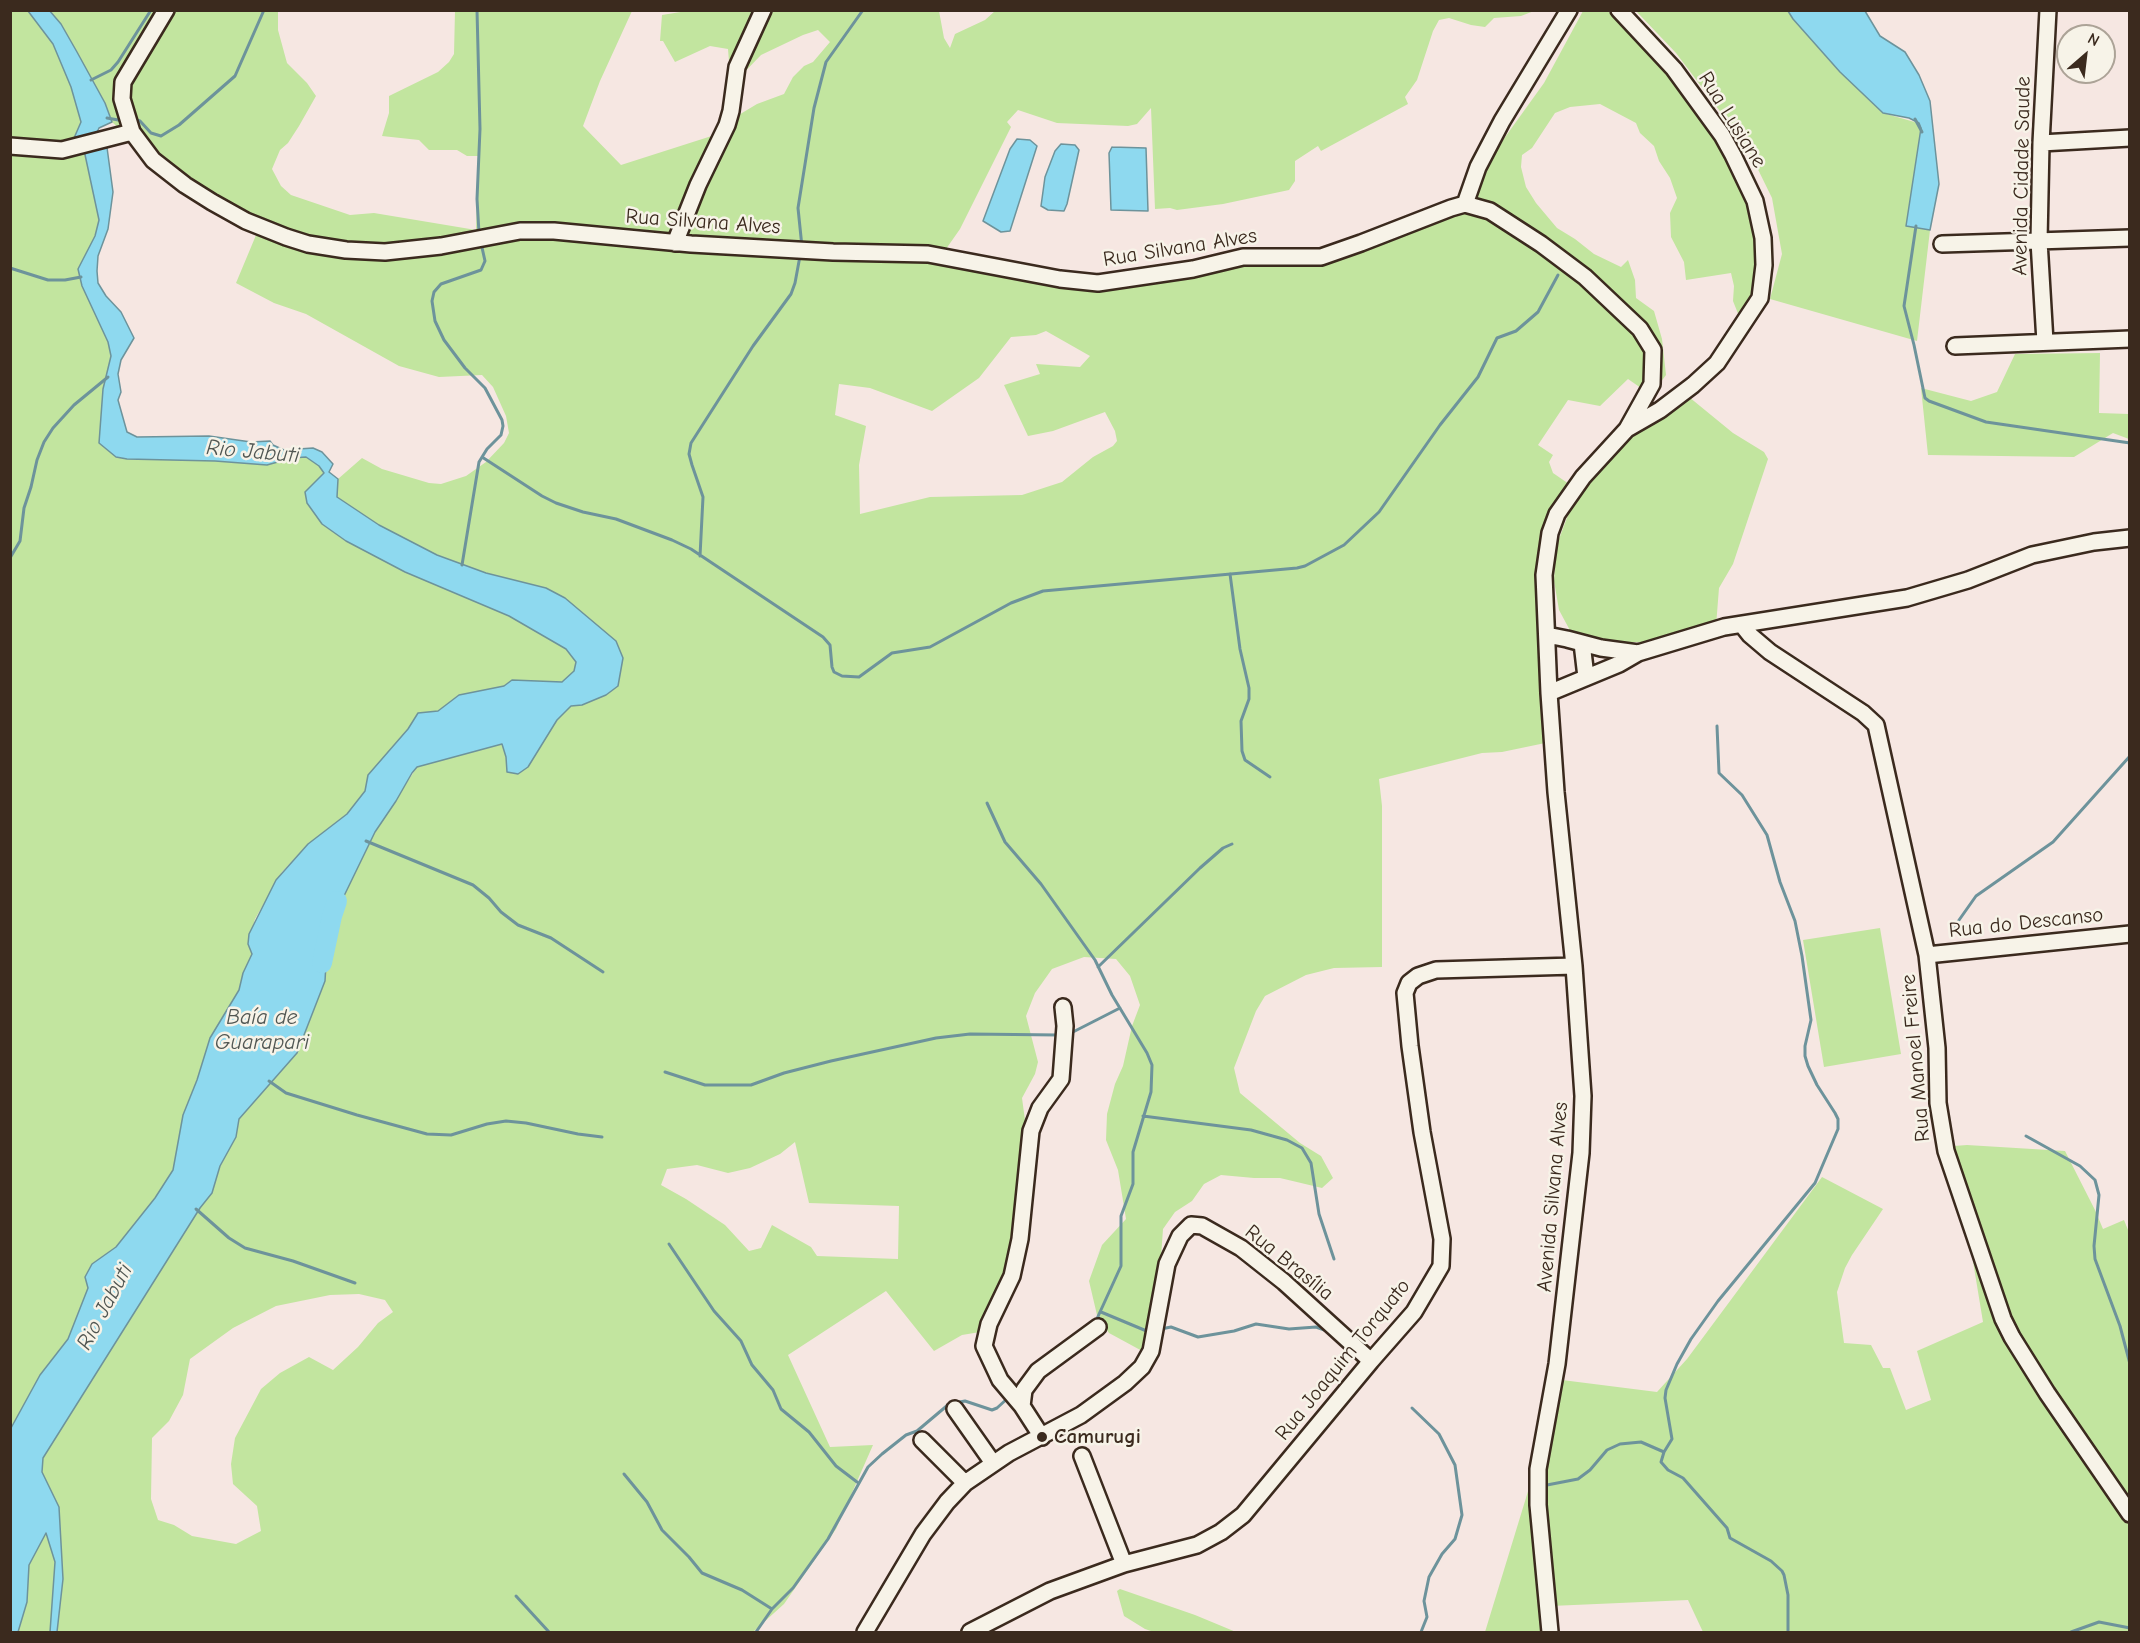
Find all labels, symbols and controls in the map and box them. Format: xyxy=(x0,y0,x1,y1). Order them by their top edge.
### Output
north arrow xyxy=(2056,24,2116,84)
text: N xyxy=(2085,29,2102,50)
street label: Rua Lusiane xyxy=(1693,67,1771,173)
street label: Avenida Cidade Saude xyxy=(2008,76,2036,276)
street label: Rua Silvana Alves xyxy=(625,204,781,240)
street label: Rua Silvana Alves xyxy=(1101,223,1259,273)
water label: Rio Jabuti xyxy=(205,435,301,469)
street label: Rua do Descanso xyxy=(1948,902,2104,944)
street label: Rua Manoel Freire xyxy=(1896,973,1936,1143)
water label: Baía de Guarapari xyxy=(215,1005,309,1056)
street label: Avenida Silvana Alves xyxy=(1532,1101,1574,1293)
street label: Rua Brasília xyxy=(1240,1220,1338,1306)
water label: Rio Jabuti xyxy=(71,1259,139,1355)
street label: Rua Joaquim Torquato xyxy=(1270,1274,1416,1446)
place label: Camurugi xyxy=(1054,1424,1141,1450)
marker: Camurugi xyxy=(1035,1430,1049,1444)

